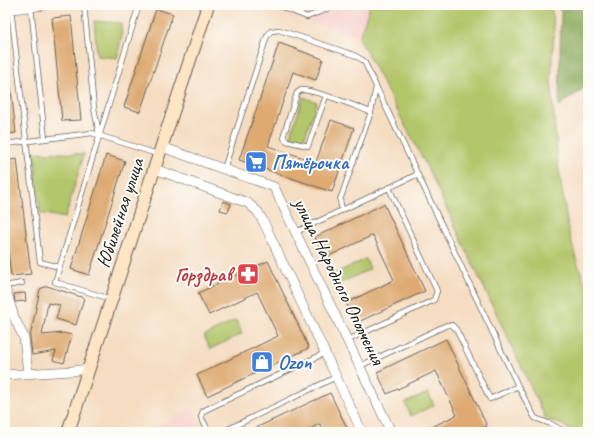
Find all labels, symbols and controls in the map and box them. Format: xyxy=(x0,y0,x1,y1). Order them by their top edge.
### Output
supermarket icon: Пятёрочка xyxy=(243,149,269,175)
place label: Пятёрочка xyxy=(272,150,350,175)
street label: Юбилейная улица xyxy=(91,153,150,271)
street label: улица Народного Ополчения xyxy=(287,193,391,370)
pharmacy icon: Горздрав xyxy=(235,261,261,287)
place label: Горздрав xyxy=(175,262,235,288)
shop icon: Ozon xyxy=(249,349,275,375)
place label: Ozon xyxy=(278,350,312,375)

